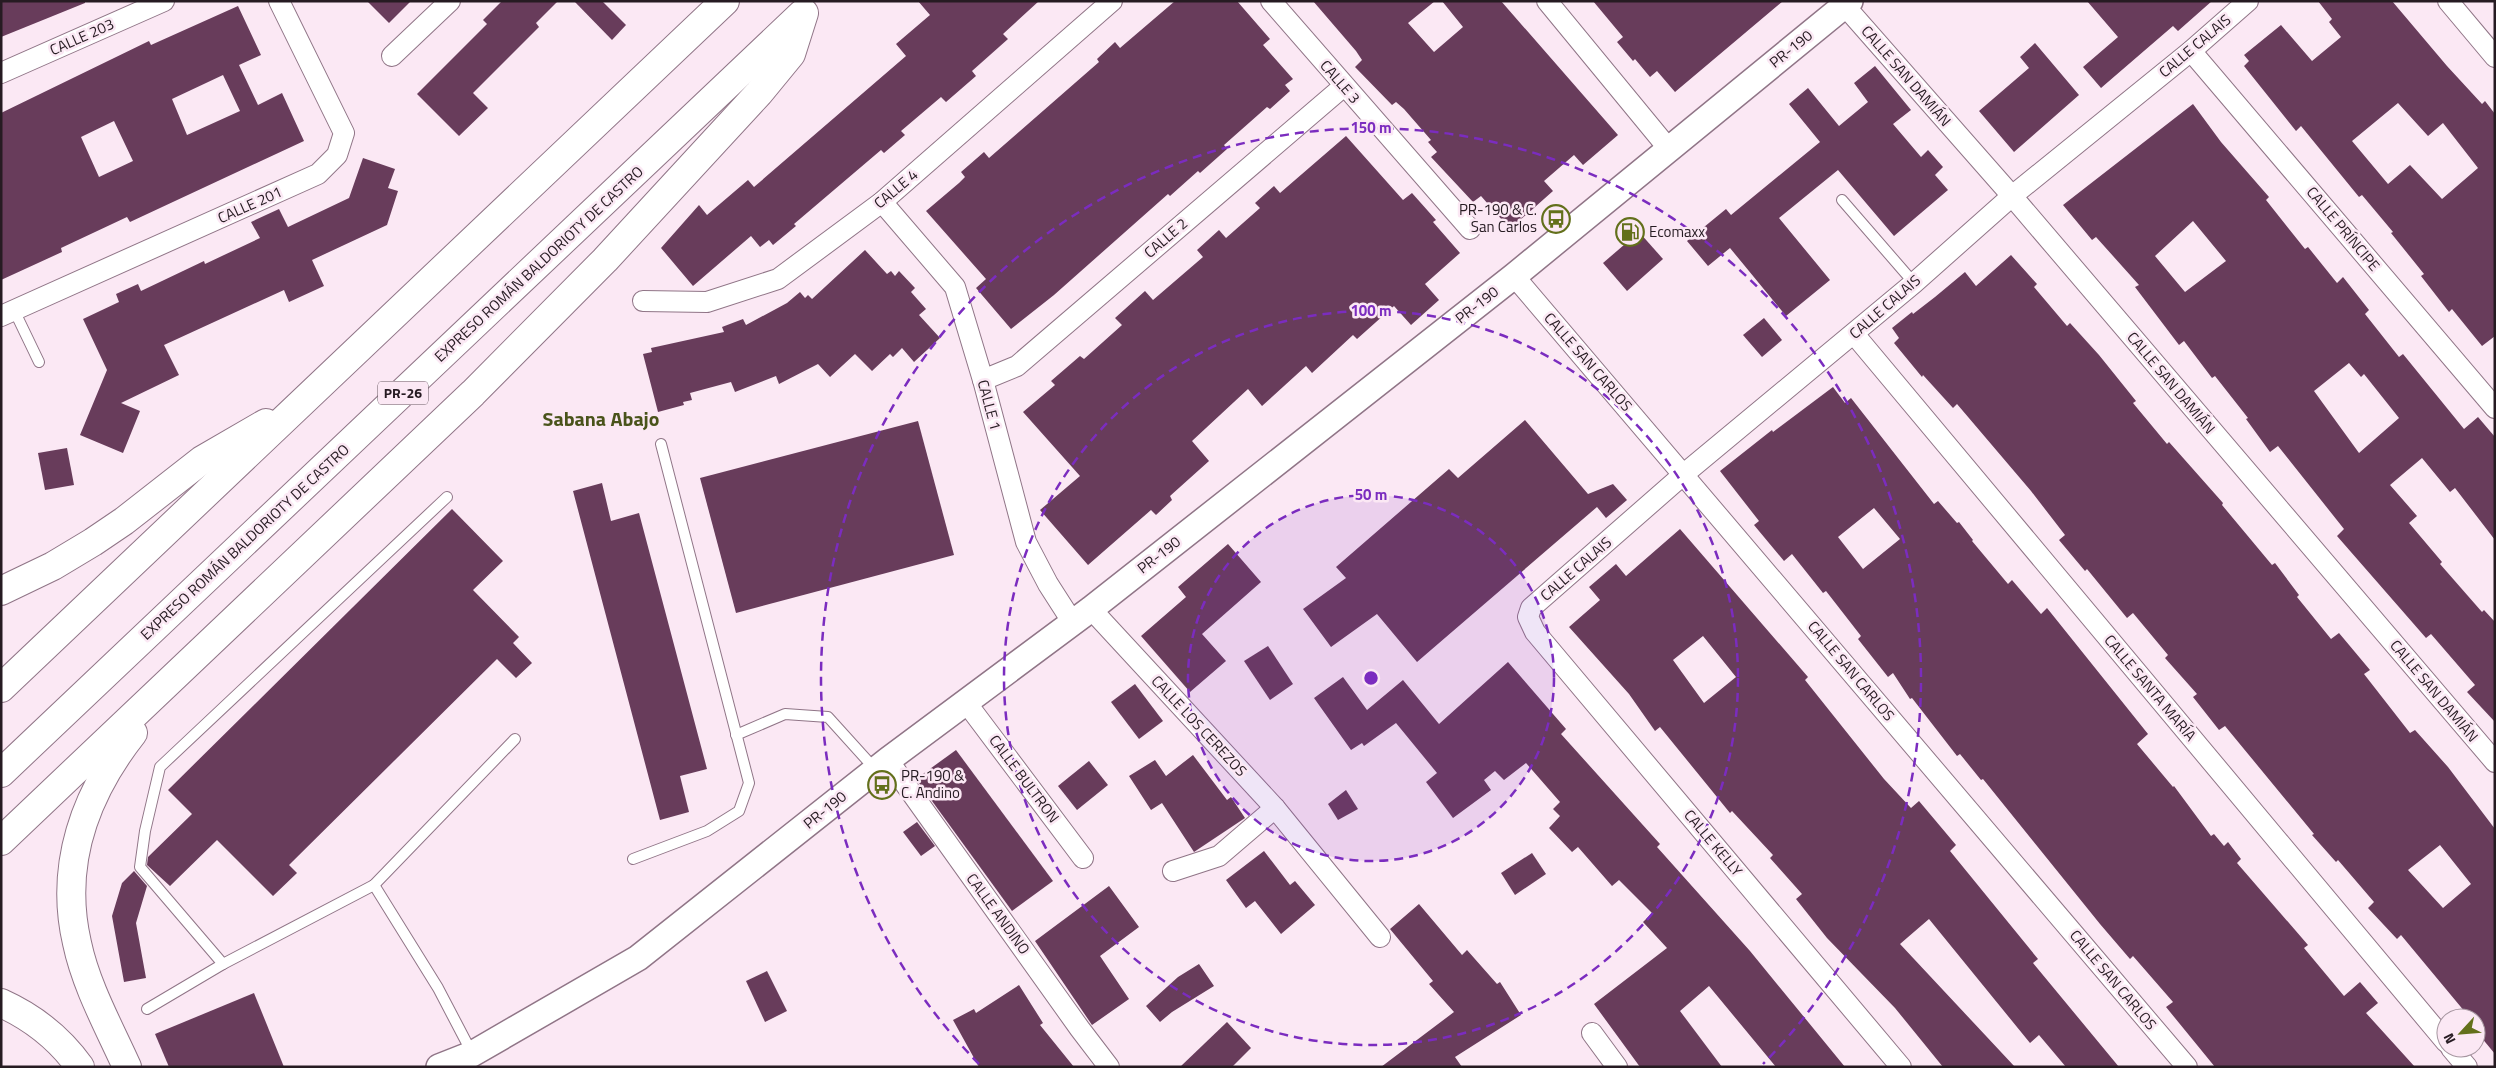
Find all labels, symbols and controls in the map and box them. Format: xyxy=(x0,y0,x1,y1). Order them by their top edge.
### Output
street label: CALLE CALAIS xyxy=(2154,8,2236,83)
street label: CALLE 203 xyxy=(46,12,118,61)
street label: CALLE SAN DAMIÁN xyxy=(1856,20,1957,131)
street label: PR-190 xyxy=(1764,24,1817,73)
street label: CALLE 3 xyxy=(1315,55,1366,109)
text: 150 m xyxy=(1350,116,1392,139)
street label: EXPRESO ROMÁN BALDORIOTY DE CASTRO xyxy=(429,160,648,367)
street label: CALLE 4 xyxy=(869,163,923,214)
street label: CALLE 201 xyxy=(214,180,286,229)
street label: CALLE PRÍNCIPE xyxy=(2301,181,2386,276)
place label: PR-190 & C. San Carlos xyxy=(1459,198,1537,238)
bus stop icon: PR-190 & C. San Carlos xyxy=(1541,204,1571,234)
street label: CALLE 2 xyxy=(1139,212,1193,263)
fuel station icon: Ecomaxx xyxy=(1615,217,1645,247)
place label: Ecomaxx xyxy=(1649,220,1705,243)
street label: CALLE CALAIS xyxy=(1844,269,1925,344)
street label: PR-190 xyxy=(1450,280,1503,329)
text: 100 m xyxy=(1350,299,1392,322)
street label: CALLE SAN CARLOS xyxy=(1539,307,1638,416)
street label: CALLE SAN DAMIÁN xyxy=(2122,327,2221,439)
street label: CALLE 1 xyxy=(972,377,1007,433)
road number: PR-26 xyxy=(378,382,428,404)
district label: Sabana Abajo xyxy=(543,403,659,434)
street label: EXPRESO ROMÁN BALDORIOTY DE CASTRO xyxy=(135,438,354,645)
text: 50 m xyxy=(1355,483,1387,506)
street label: PR-190 xyxy=(1132,530,1185,579)
street label: CALLE CALAIS xyxy=(1535,531,1616,606)
street label: CALLE SAN CARLOS xyxy=(1802,616,1900,726)
street label: CALLE SANTA MARÍA xyxy=(2099,629,2202,746)
street label: CALLE SAN DAMIÁN xyxy=(2385,635,2484,747)
centre of rings xyxy=(1362,669,1380,687)
street label: CALLE LOS CEREZOS xyxy=(1146,670,1253,782)
street label: CALLE BULTRON xyxy=(984,730,1065,828)
place label: PR-190 & C. Andino xyxy=(901,764,965,804)
bus stop icon: PR-190 & C. Andino xyxy=(867,770,897,800)
street label: PR-190 xyxy=(798,785,851,834)
street label: CALLE KELLY xyxy=(1679,804,1748,881)
street label: CALLE ANDINO xyxy=(961,868,1036,959)
street label: CALLE SAN CARLOS xyxy=(2064,925,2162,1035)
north arrow xyxy=(2436,1008,2486,1058)
text: N xyxy=(2437,1030,2460,1048)

